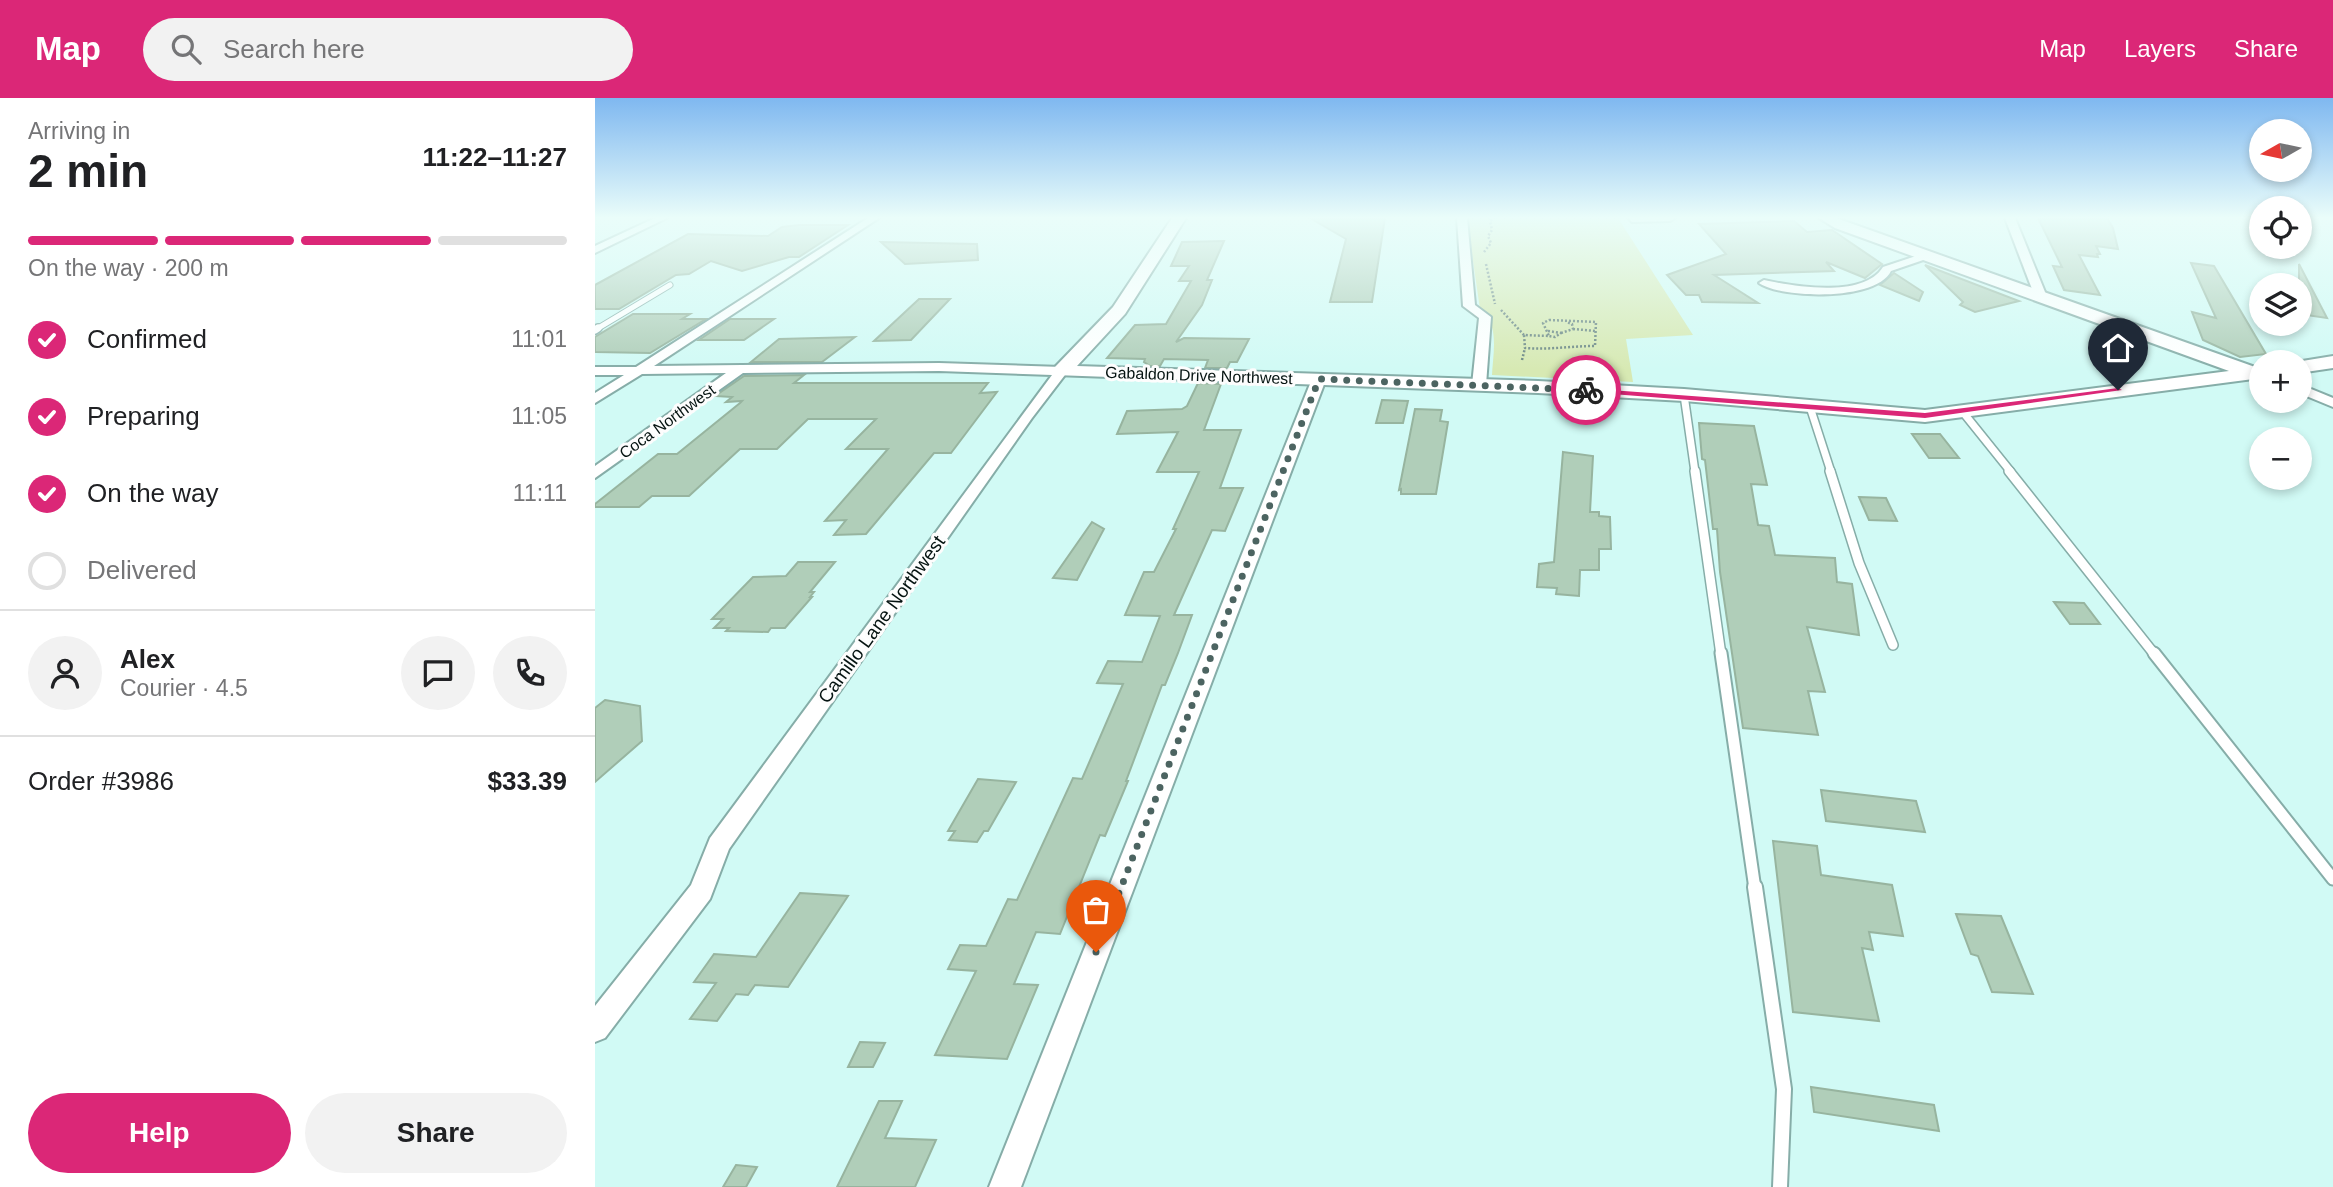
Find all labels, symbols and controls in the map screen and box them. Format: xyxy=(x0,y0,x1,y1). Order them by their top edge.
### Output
search box xyxy=(143,18,633,81)
text: Map xyxy=(35,30,101,67)
icon: search xyxy=(167,30,205,68)
text: Search here xyxy=(223,34,365,64)
text: Map xyxy=(2039,35,2086,62)
text: Layers xyxy=(2124,35,2196,62)
text: Share xyxy=(2234,35,2298,62)
text: Arriving in xyxy=(28,118,130,144)
north arrow xyxy=(2249,119,2312,182)
map controls xyxy=(2249,119,2312,490)
text: 11:22–11:27 xyxy=(422,142,567,172)
text: 2 min xyxy=(28,145,148,197)
button: locate xyxy=(2249,196,2312,259)
text: On the way · 200 m xyxy=(28,255,229,281)
button: layers xyxy=(2249,273,2312,336)
pin xyxy=(2088,318,2148,390)
icon: check xyxy=(28,321,66,359)
text: Confirmed xyxy=(87,324,207,354)
text: 11:01 xyxy=(511,326,567,352)
icon: home xyxy=(2099,329,2137,367)
button: + xyxy=(2249,350,2312,413)
courier xyxy=(1551,355,1621,425)
street label: Gabaldon Drive Northwest xyxy=(1105,364,1294,387)
icon: bike xyxy=(1567,371,1605,409)
street label: Coca Northwest xyxy=(616,381,719,462)
icon: check xyxy=(28,398,66,436)
text: Preparing xyxy=(87,401,200,431)
text: 11:05 xyxy=(511,403,567,429)
button: − xyxy=(2249,427,2312,490)
icon: check xyxy=(28,475,66,513)
text: On the way xyxy=(87,478,219,508)
text: 11:11 xyxy=(513,480,567,506)
street label: Camillo Lane Northwest xyxy=(814,531,950,707)
text: Delivered xyxy=(87,555,197,585)
button: person xyxy=(28,636,102,710)
button: chat xyxy=(401,636,475,710)
button: phone xyxy=(493,636,567,710)
text: Alex xyxy=(120,644,175,674)
text: Courier · 4.5 xyxy=(120,675,248,701)
text: Order #3986 xyxy=(28,766,174,796)
text: $33.39 xyxy=(487,766,567,796)
pin xyxy=(1066,880,1126,952)
icon: bag xyxy=(1077,891,1115,929)
button: Help xyxy=(28,1093,291,1173)
button: Share xyxy=(305,1093,567,1173)

